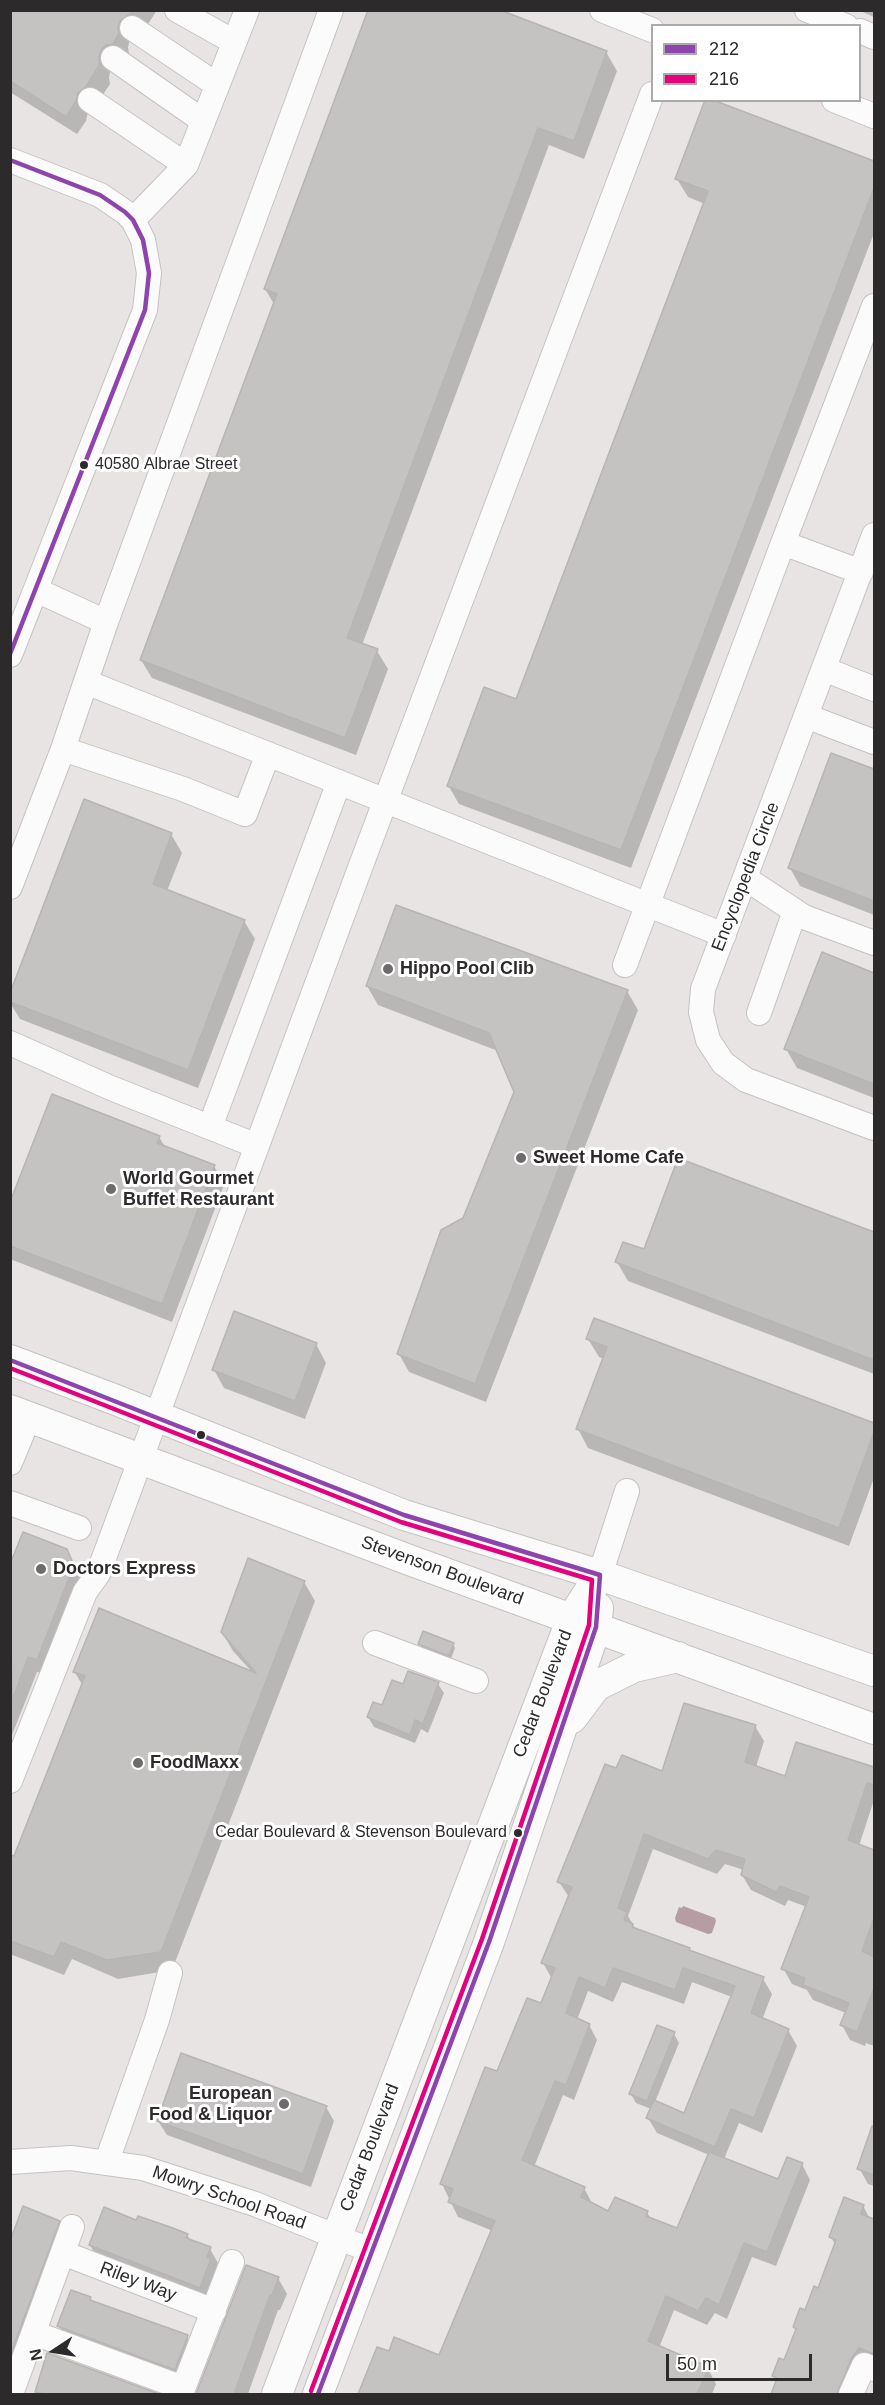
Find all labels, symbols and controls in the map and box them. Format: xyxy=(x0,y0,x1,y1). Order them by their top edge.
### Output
legend xyxy=(651,24,861,102)
text: 212 xyxy=(709,39,739,59)
text: 216 xyxy=(709,69,739,89)
place label: 40580 Albrae Street xyxy=(95,455,237,475)
marker: 40580 Albrae Street xyxy=(78,459,90,471)
street label: Encyclopedia Circle xyxy=(708,799,784,955)
place label: Hippo Pool Clib xyxy=(400,958,534,980)
marker: Hippo Pool Clib xyxy=(381,962,395,976)
place label: Sweet Home Cafe xyxy=(533,1147,684,1169)
marker: Sweet Home Cafe xyxy=(514,1151,528,1165)
place label: World Gourmet Buffet Restaurant xyxy=(123,1168,274,1210)
marker: World Gourmet Buffet Restaurant xyxy=(104,1182,118,1196)
unlabelled marker xyxy=(195,1429,207,1441)
street label: Stevenson Boulevard xyxy=(358,1532,526,1610)
place label: Doctors Express xyxy=(53,1558,196,1580)
marker: Doctors Express xyxy=(34,1562,48,1576)
street label: Cedar Boulevard xyxy=(509,1627,577,1761)
place label: FoodMaxx xyxy=(150,1752,239,1774)
marker: FoodMaxx xyxy=(131,1756,145,1770)
place label: Cedar Boulevard & Stevenson Boulevard xyxy=(215,1823,507,1843)
marker: Cedar Boulevard & Stevenson Boulevard xyxy=(512,1827,524,1839)
street label: Cedar Boulevard xyxy=(336,2081,404,2215)
place label: European Food & Liquor xyxy=(149,2083,272,2126)
marker: European Food & Liquor xyxy=(277,2097,291,2111)
street label: Mowry School Road xyxy=(149,2162,309,2234)
street label: Riley Way xyxy=(97,2258,179,2306)
north arrow xyxy=(24,2321,84,2381)
scale bar xyxy=(669,2342,814,2380)
text: N xyxy=(26,2347,45,2362)
text: 50 m xyxy=(677,2354,717,2374)

